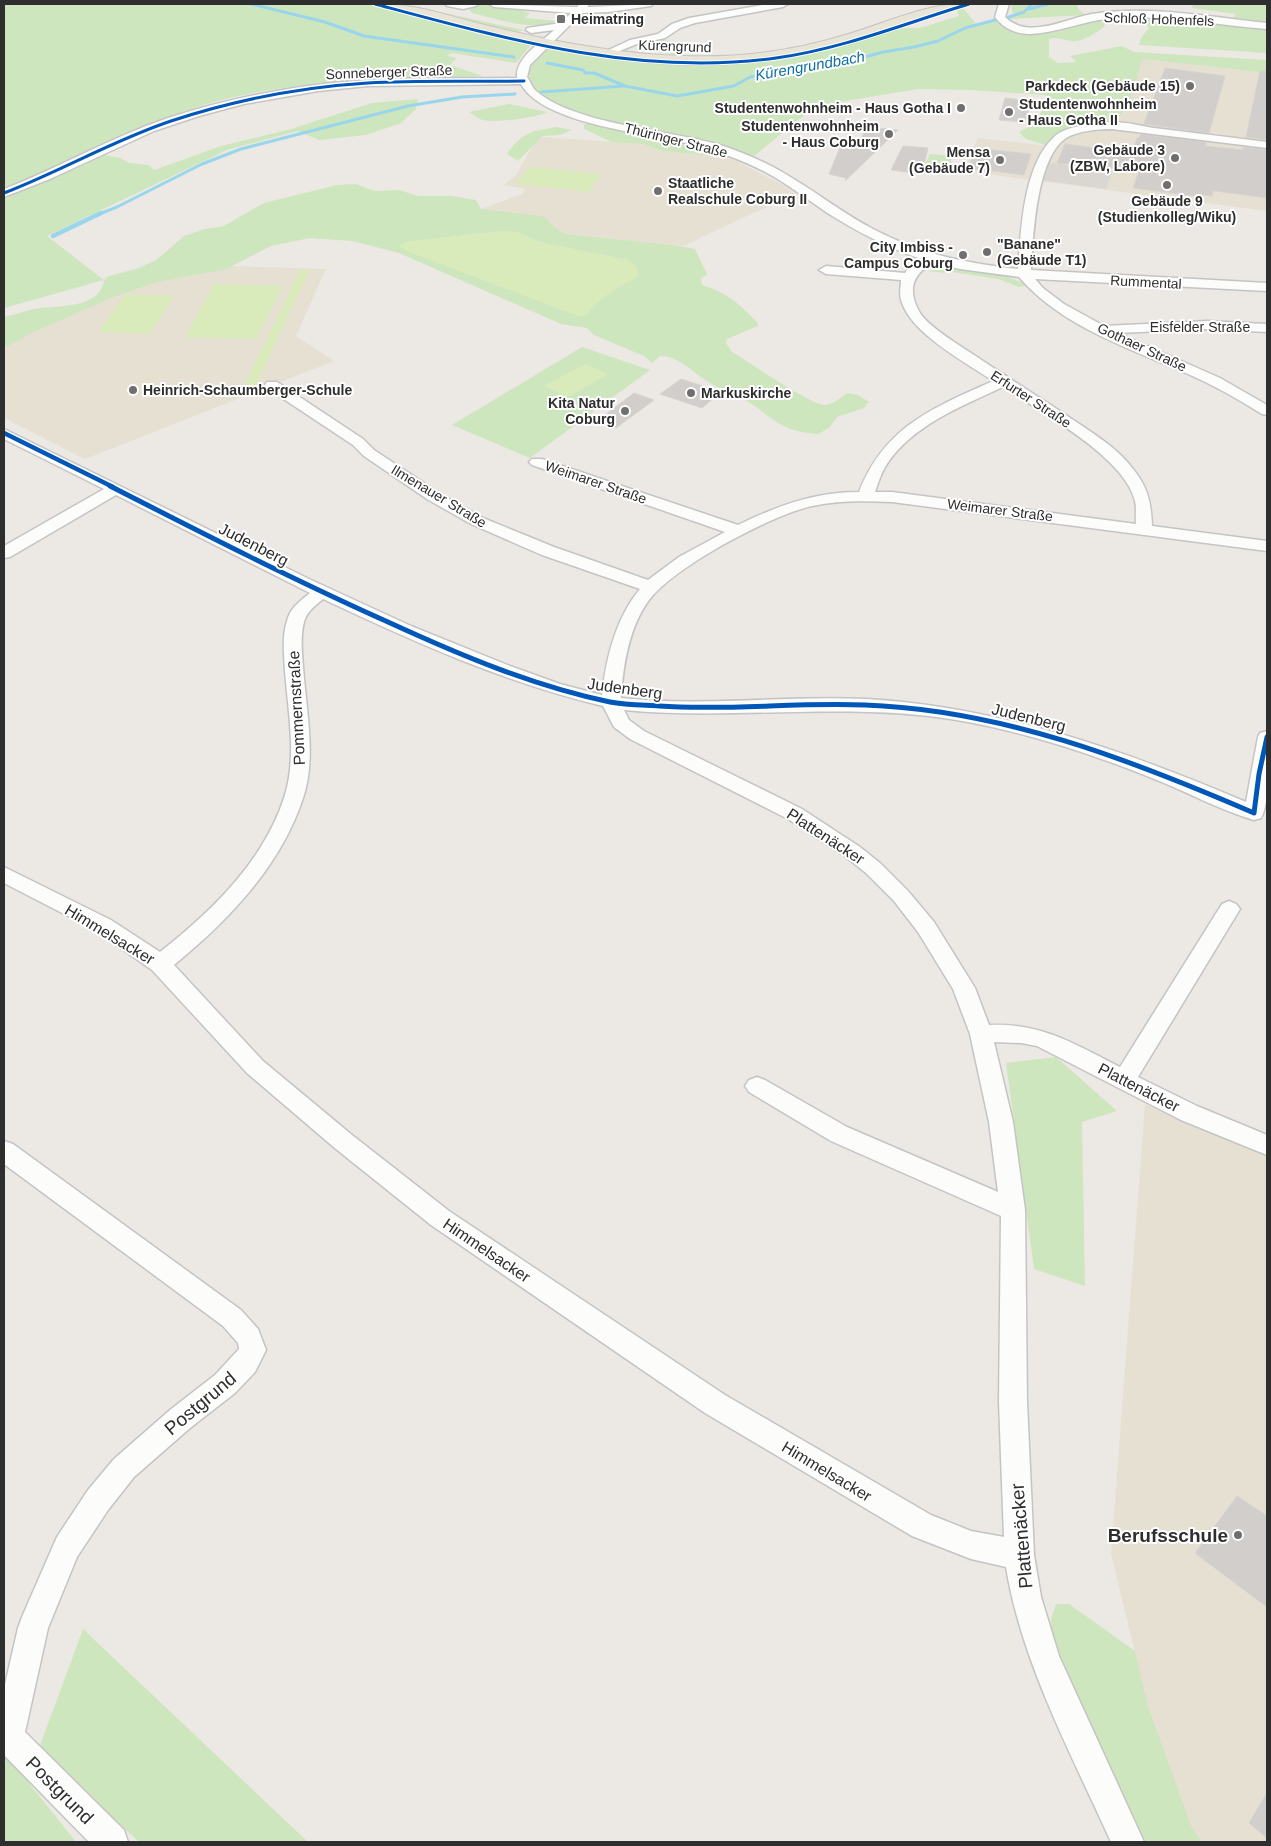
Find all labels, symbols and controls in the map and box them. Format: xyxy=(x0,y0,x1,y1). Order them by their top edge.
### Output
street label: Schloß Hohenfels xyxy=(1103,9,1215,29)
place label: Heimatring xyxy=(571,11,644,27)
marker: Heimatring xyxy=(555,13,567,25)
street label: Kürengrund xyxy=(638,37,712,55)
water label: Kürengrundbach xyxy=(754,48,866,84)
street label: Sonneberger Straße xyxy=(325,62,453,82)
place label: Parkdeck (Gebäude 15) xyxy=(1025,78,1180,94)
marker: Parkdeck (Gebäude 15) xyxy=(1184,80,1196,92)
place label: Studentenwohnheim - Haus Gotha II xyxy=(1019,96,1157,128)
place label: Studentenwohnheim - Haus Gotha I xyxy=(715,100,951,116)
marker: Studentenwohnheim - Haus Gotha I xyxy=(955,102,967,114)
marker: Studentenwohnheim - Haus Gotha II xyxy=(1003,106,1015,118)
place label: Studentenwohnheim - Haus Coburg xyxy=(741,118,879,150)
street label: Thüringer Straße xyxy=(623,119,729,161)
marker: Studentenwohnheim - Haus Coburg xyxy=(883,128,895,140)
place label: Gebäude 3 (ZBW, Labore) xyxy=(1070,142,1165,174)
place label: Mensa (Gebäude 7) xyxy=(909,144,990,176)
marker: Gebäude 3 (ZBW, Labore) xyxy=(1169,152,1181,164)
marker: Mensa (Gebäude 7) xyxy=(994,154,1006,166)
place label: Staatliche Realschule Coburg II xyxy=(668,175,807,207)
marker: Gebäude 9 (Studienkolleg/Wiku) xyxy=(1161,179,1173,191)
marker: Staatliche Realschule Coburg II xyxy=(652,185,664,197)
place label: Gebäude 9 (Studienkolleg/Wiku) xyxy=(1098,193,1236,225)
place label: "Banane" (Gebäude T1) xyxy=(997,236,1086,268)
place label: City Imbiss - Campus Coburg xyxy=(844,239,953,271)
marker: "Banane" (Gebäude T1) xyxy=(981,246,993,258)
marker: City Imbiss - Campus Coburg xyxy=(957,249,969,261)
street label: Rummental xyxy=(1110,272,1182,292)
street label: Gothaer Straße xyxy=(1095,319,1189,375)
street label: Eisfelder Straße xyxy=(1150,319,1250,335)
street label: Erfurter Straße xyxy=(988,367,1074,431)
place label: Heinrich-Schaumberger-Schule xyxy=(143,382,352,398)
marker: Heinrich-Schaumberger-Schule xyxy=(127,384,139,396)
place label: Markuskirche xyxy=(701,385,791,401)
marker: Markuskirche xyxy=(685,387,697,399)
place label: Kita Natur Coburg xyxy=(548,395,616,427)
marker: Kita Natur Coburg xyxy=(619,405,631,417)
street label: Weimarer Straße xyxy=(543,457,649,507)
street label: Ilmenauer Straße xyxy=(389,461,490,531)
street label: Weimarer Straße xyxy=(946,496,1054,524)
street label: Judenberg xyxy=(216,520,291,569)
street label: Pommernstraße xyxy=(285,650,308,766)
street label: Judenberg xyxy=(586,675,664,702)
street label: Judenberg xyxy=(990,700,1068,735)
street label: Plattenäcker xyxy=(784,805,868,868)
street label: Himmelsacker xyxy=(62,901,158,968)
street label: Plattenäcker xyxy=(1095,1060,1183,1116)
street label: Himmelsacker xyxy=(440,1215,534,1286)
street label: Postgrund xyxy=(160,1367,240,1439)
street label: Himmelsacker xyxy=(779,1438,875,1505)
street label: Plattenäcker xyxy=(1006,1482,1037,1589)
place label: Berufsschule xyxy=(1108,1525,1228,1546)
marker: Berufsschule xyxy=(1232,1529,1244,1541)
street label: Postgrund xyxy=(22,1752,98,1828)

